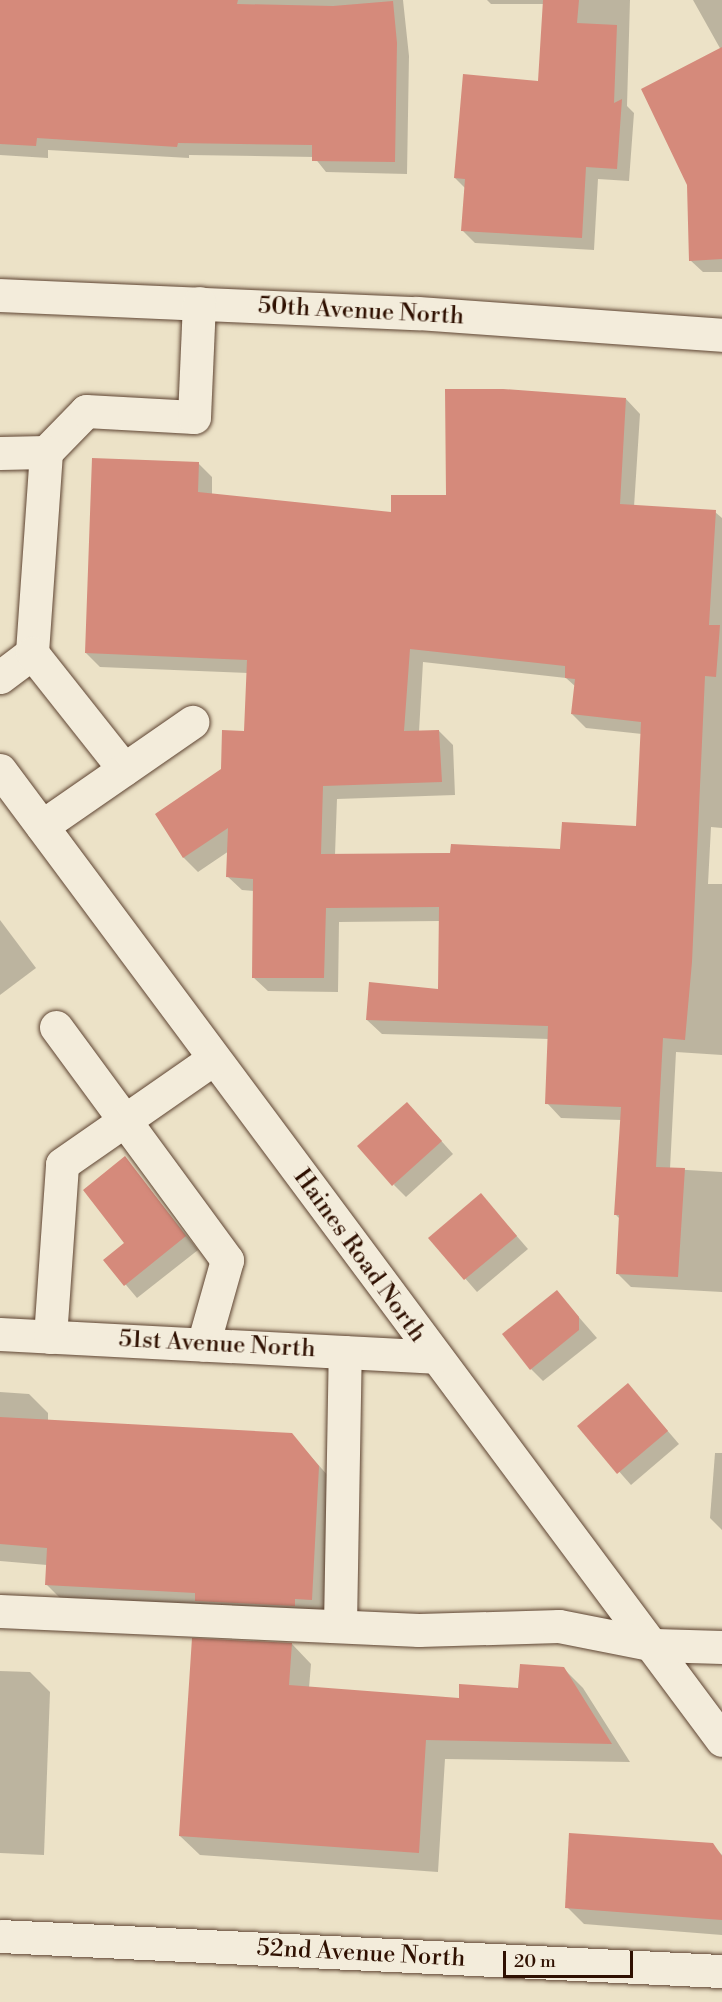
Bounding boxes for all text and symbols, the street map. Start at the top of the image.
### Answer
street label: 50th Avenue North [257,292,465,332]
street label: Haines Road North [287,1164,431,1348]
street label: 51st Avenue North [118,1325,316,1365]
street label: 52nd Avenue North [256,1934,466,1974]
scale bar [506,1939,636,1977]
text: 20 m [514,1950,556,1973]

